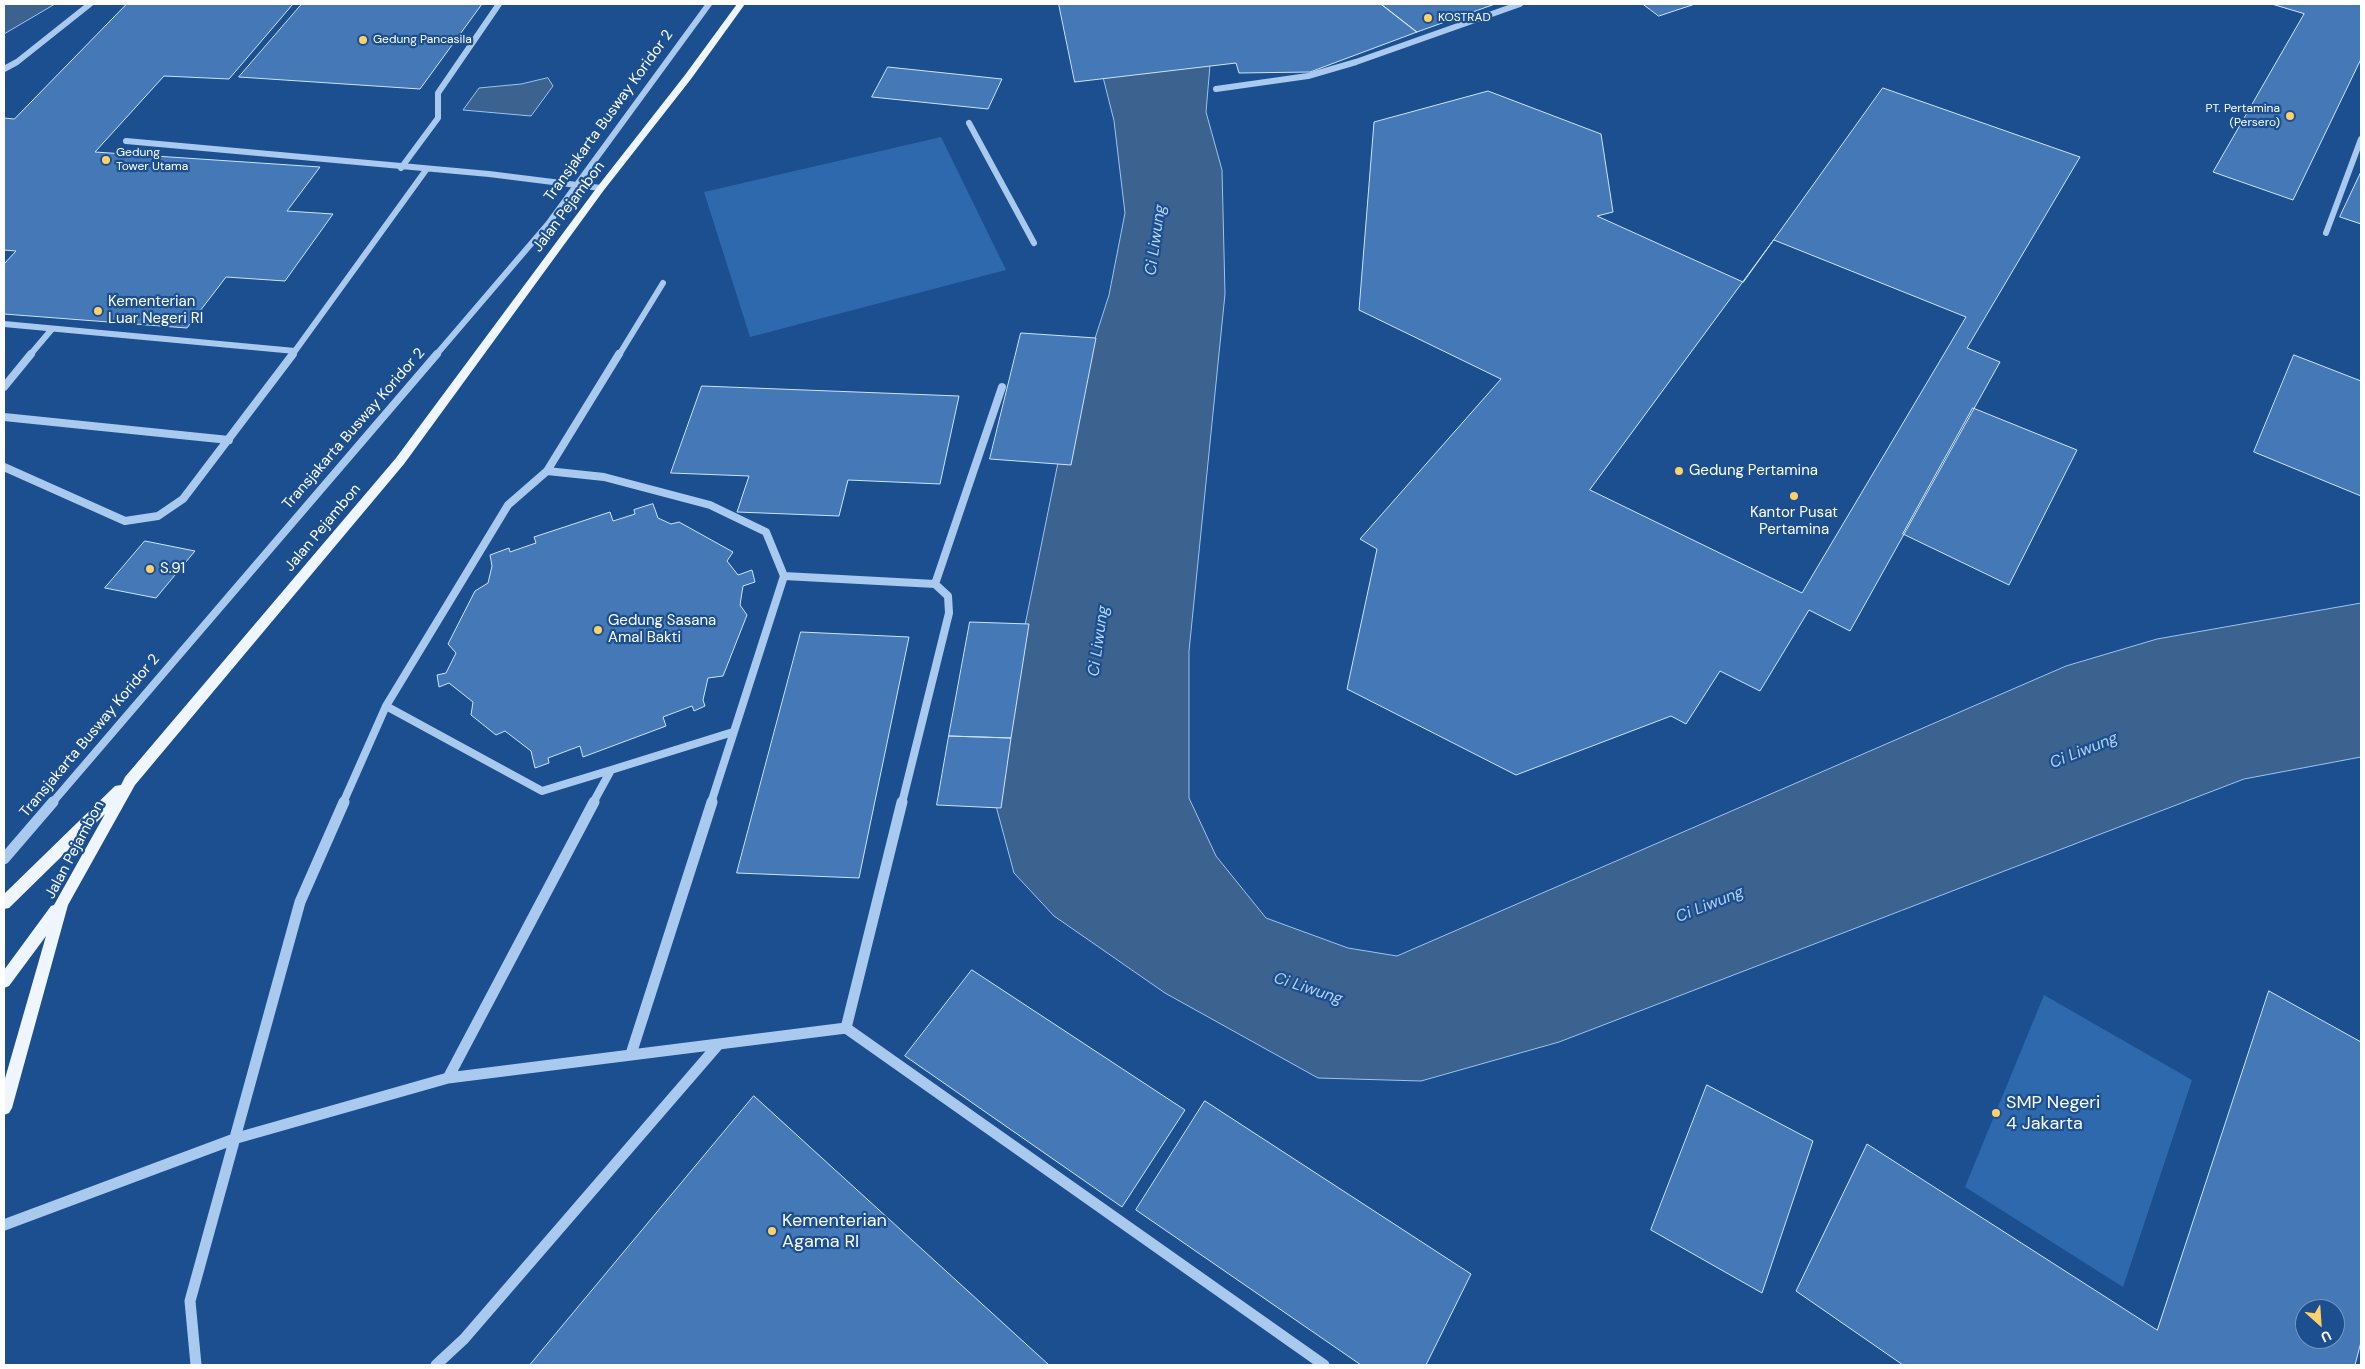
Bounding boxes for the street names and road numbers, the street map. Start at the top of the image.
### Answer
street label: Transjakarta Busway Koridor 2 [541,27,677,205]
street label: Jalan Pejambon [529,158,609,256]
street label: Transjakarta Busway Koridor 2 [279,345,429,513]
street label: Jalan Pejambon [281,481,365,575]
street label: Transjakarta Busway Koridor 2 [16,651,164,821]
street label: Jalan Pejambon [42,798,108,902]

